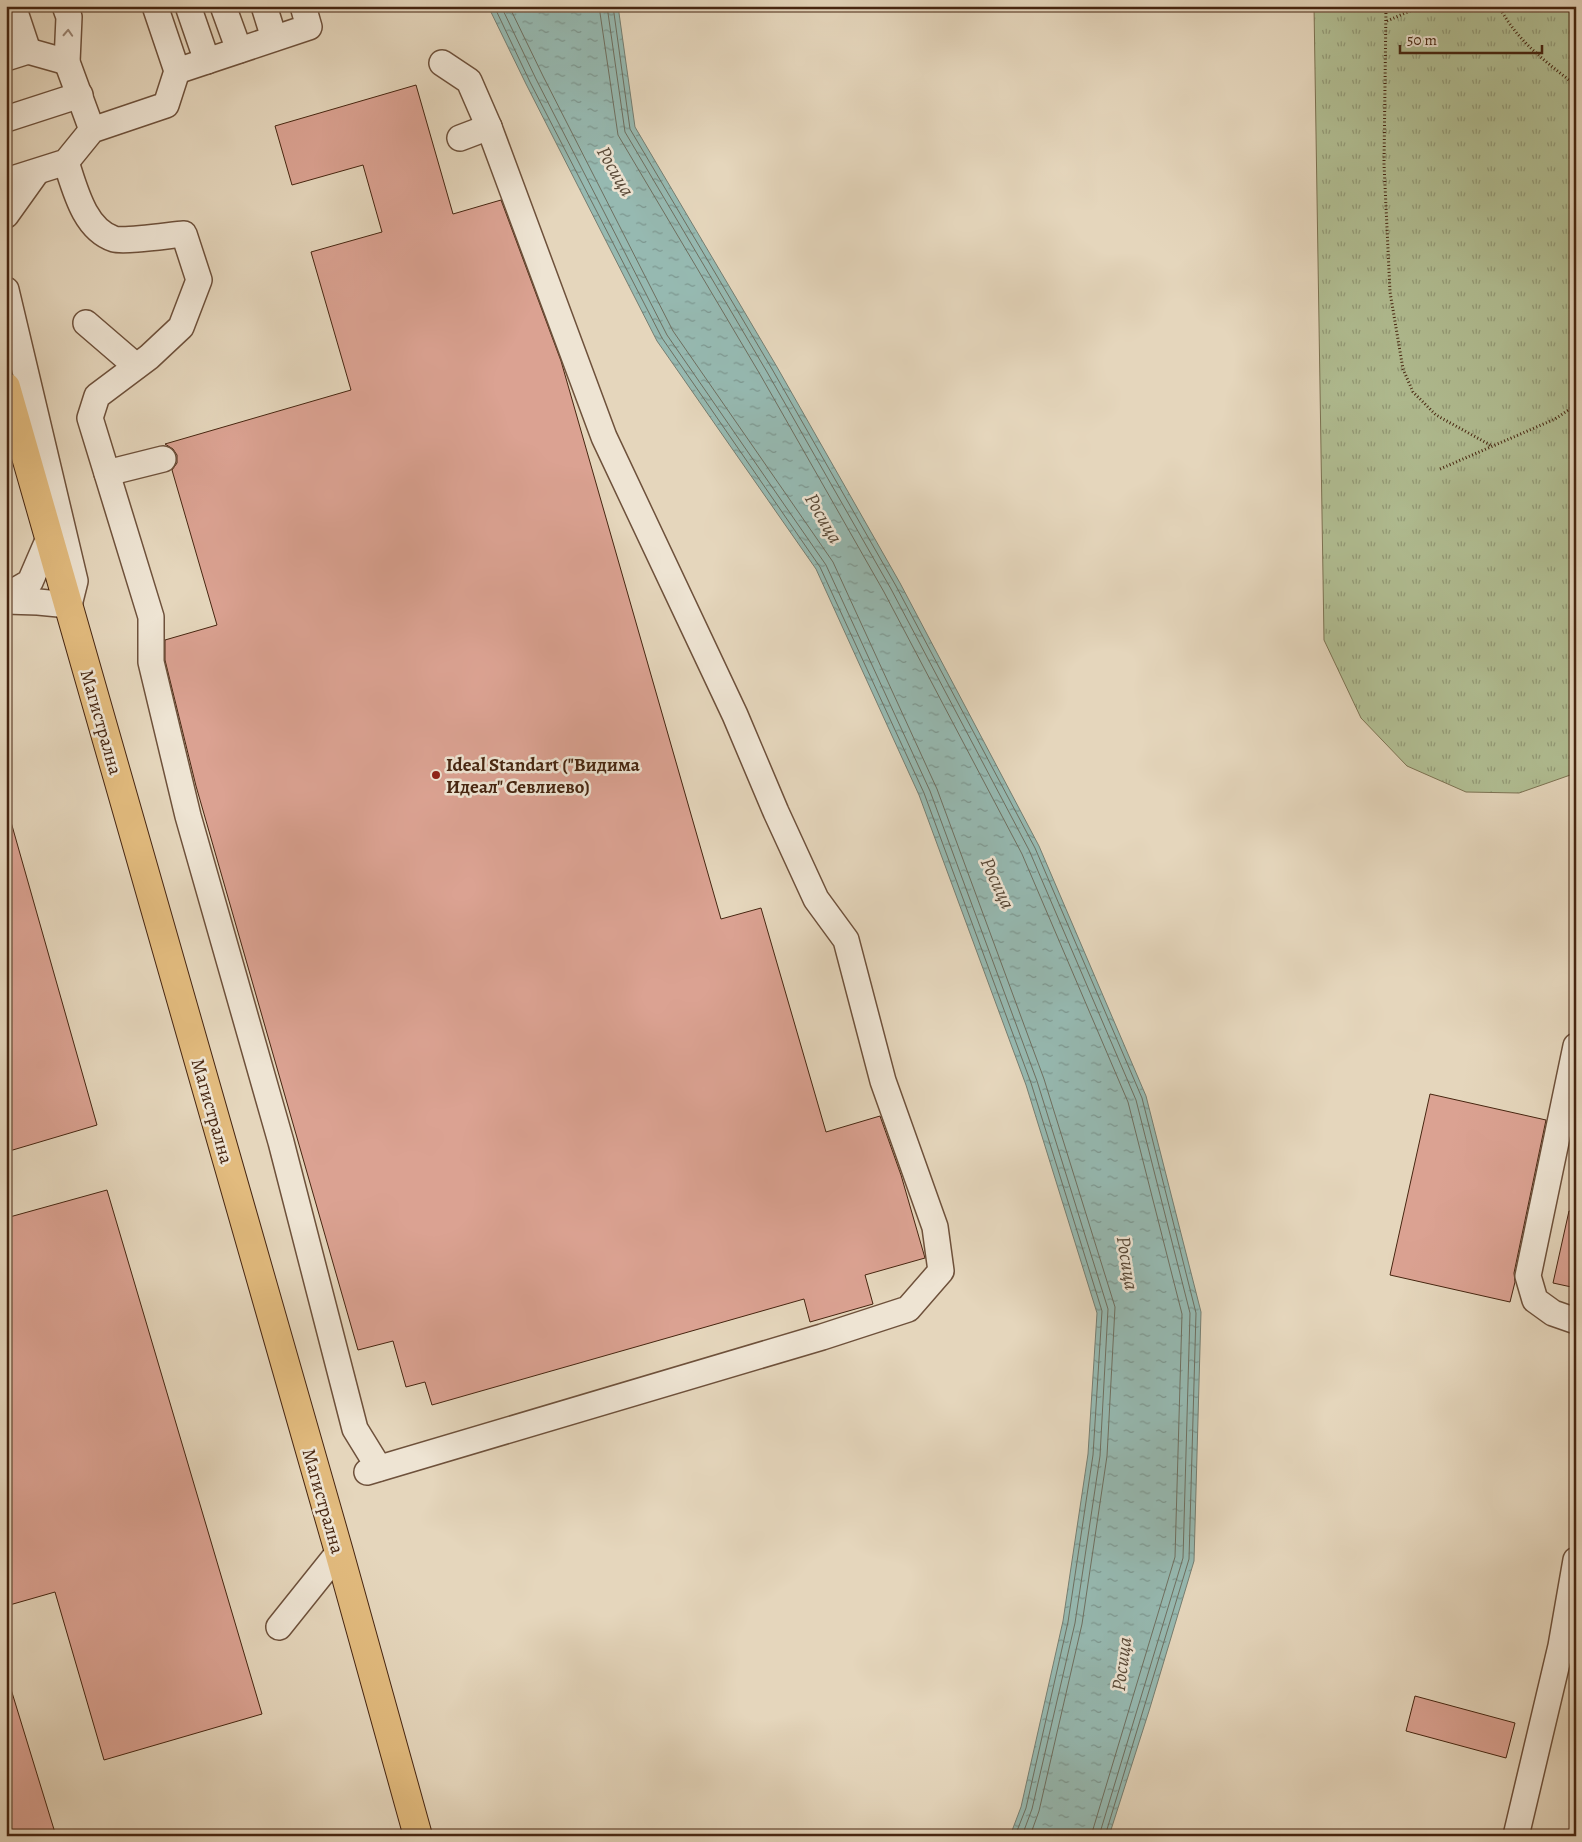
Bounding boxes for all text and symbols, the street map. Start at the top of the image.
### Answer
scale bar [1400,22,1542,54]
one-way arrow [63,29,74,37]
text: 50 m [1407,30,1437,50]
water label: Росица [590,141,641,202]
water label: Росица [798,488,849,549]
street label: Магистрална [74,667,129,778]
place label: Ideal Standart ("Видима Идеал" Севлиево) [446,752,641,800]
marker: Ideal Standart ("Видима Идеал" Севлиево) [430,769,442,781]
water label: Росица [974,853,1021,914]
street label: Магистрална [185,1056,240,1167]
water label: Росица [1110,1234,1145,1292]
street label: Магистрална [296,1446,351,1557]
water label: Росица [1105,1635,1138,1693]

